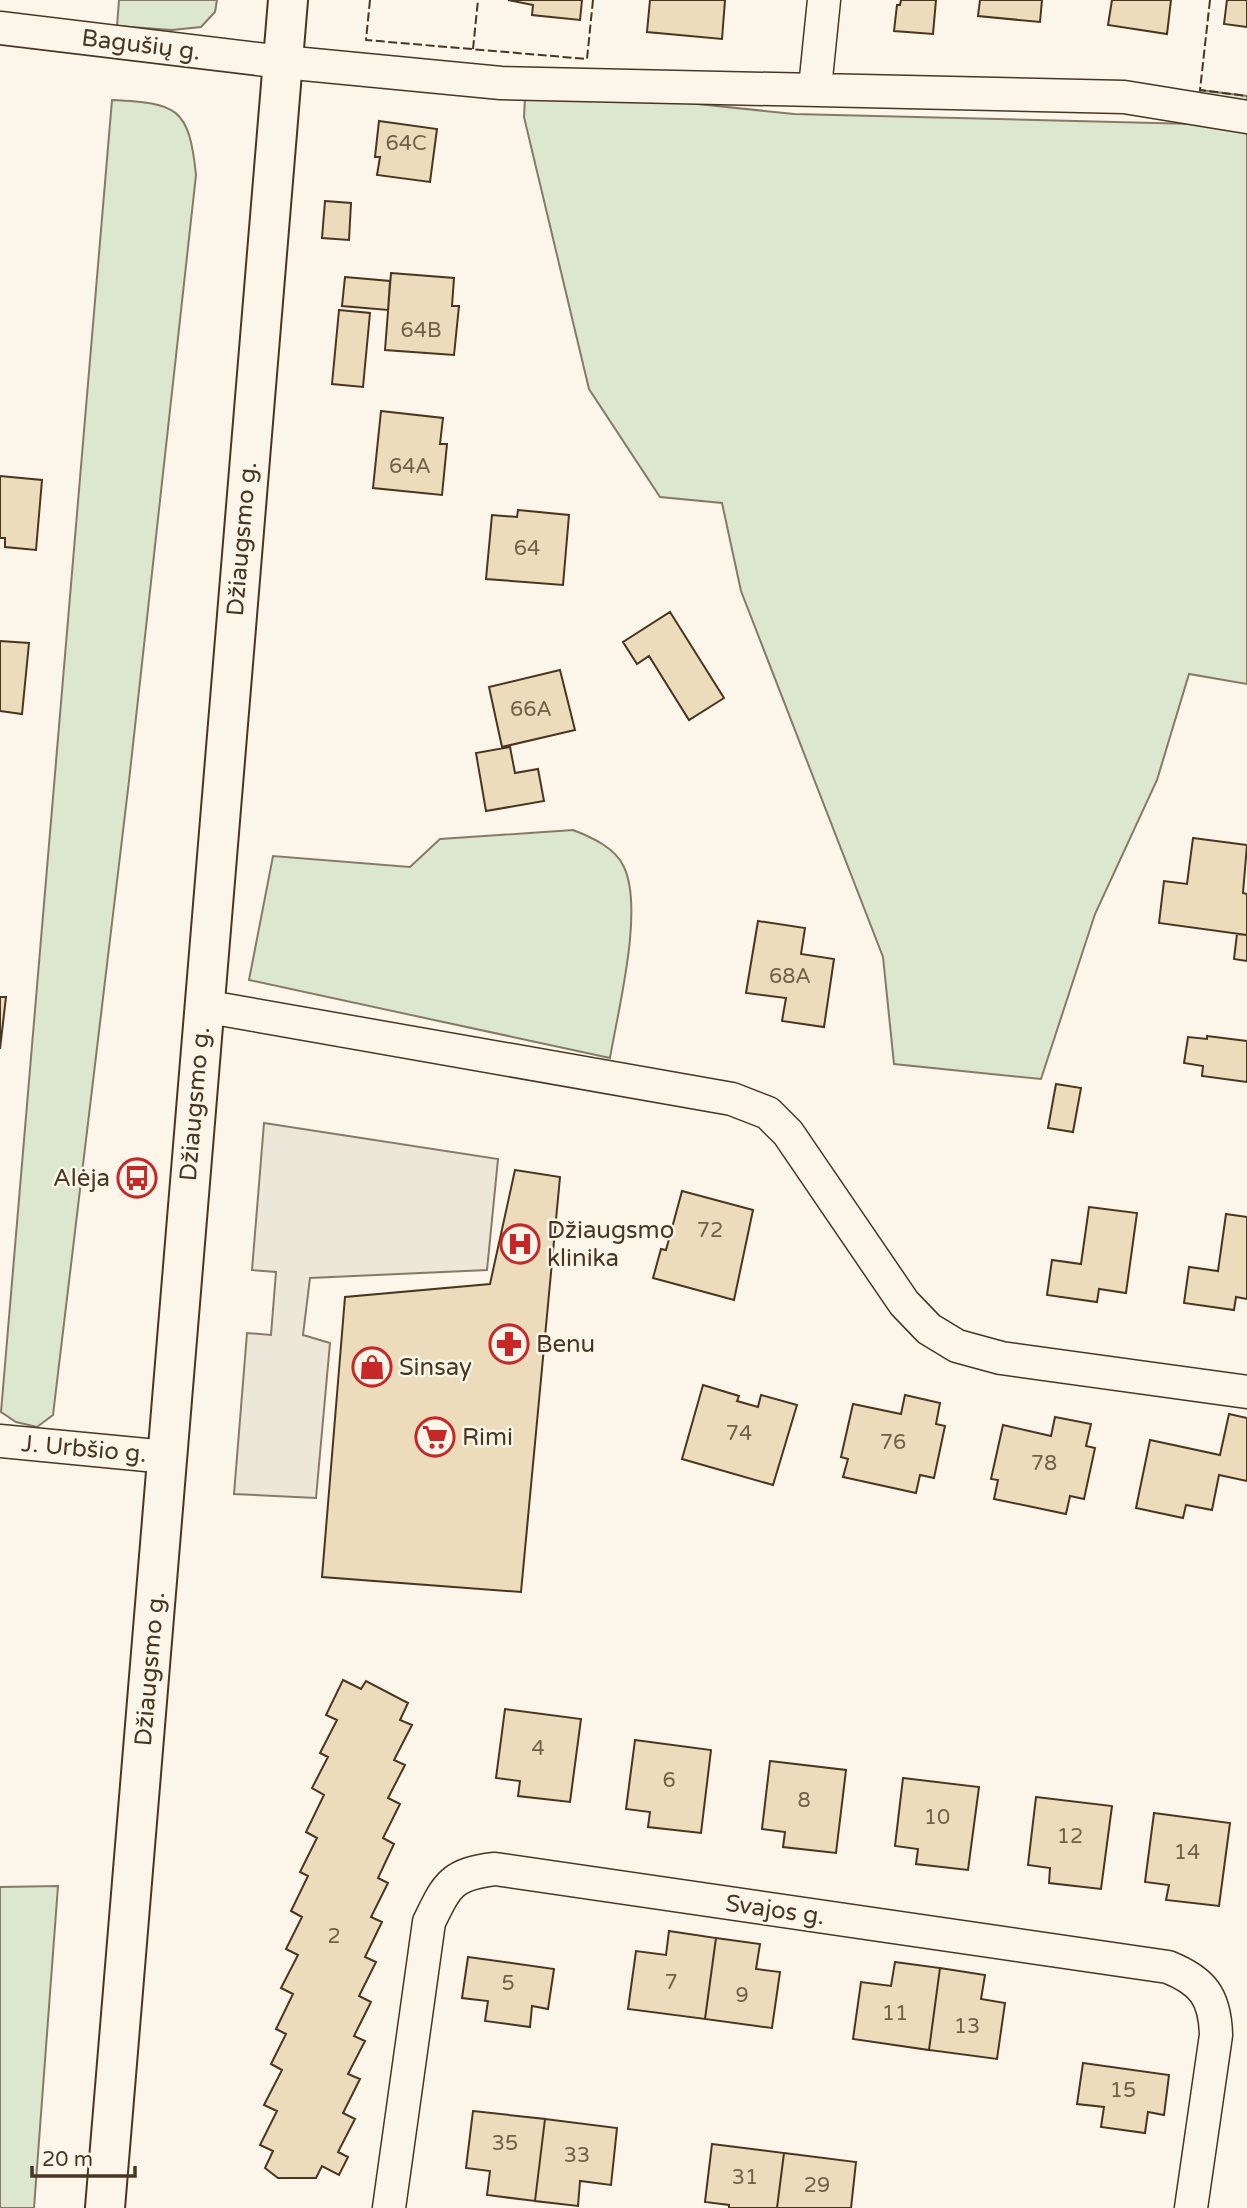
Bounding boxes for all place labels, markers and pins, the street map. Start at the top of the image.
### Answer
bus stop icon: Alėja [116,1157,158,1199]
place label: Alėja [53,1164,110,1193]
place label: Džiaugsmo klinika [547,1216,674,1273]
hospital icon: Džiaugsmo klinika [499,1223,541,1265]
pharmacy icon: Benu [488,1323,530,1365]
place label: Benu [536,1330,595,1359]
shop icon: Sinsay [351,1346,393,1388]
place label: Sinsay [399,1353,472,1382]
supermarket icon: Rimi [414,1416,456,1458]
place label: Rimi [462,1423,513,1452]

